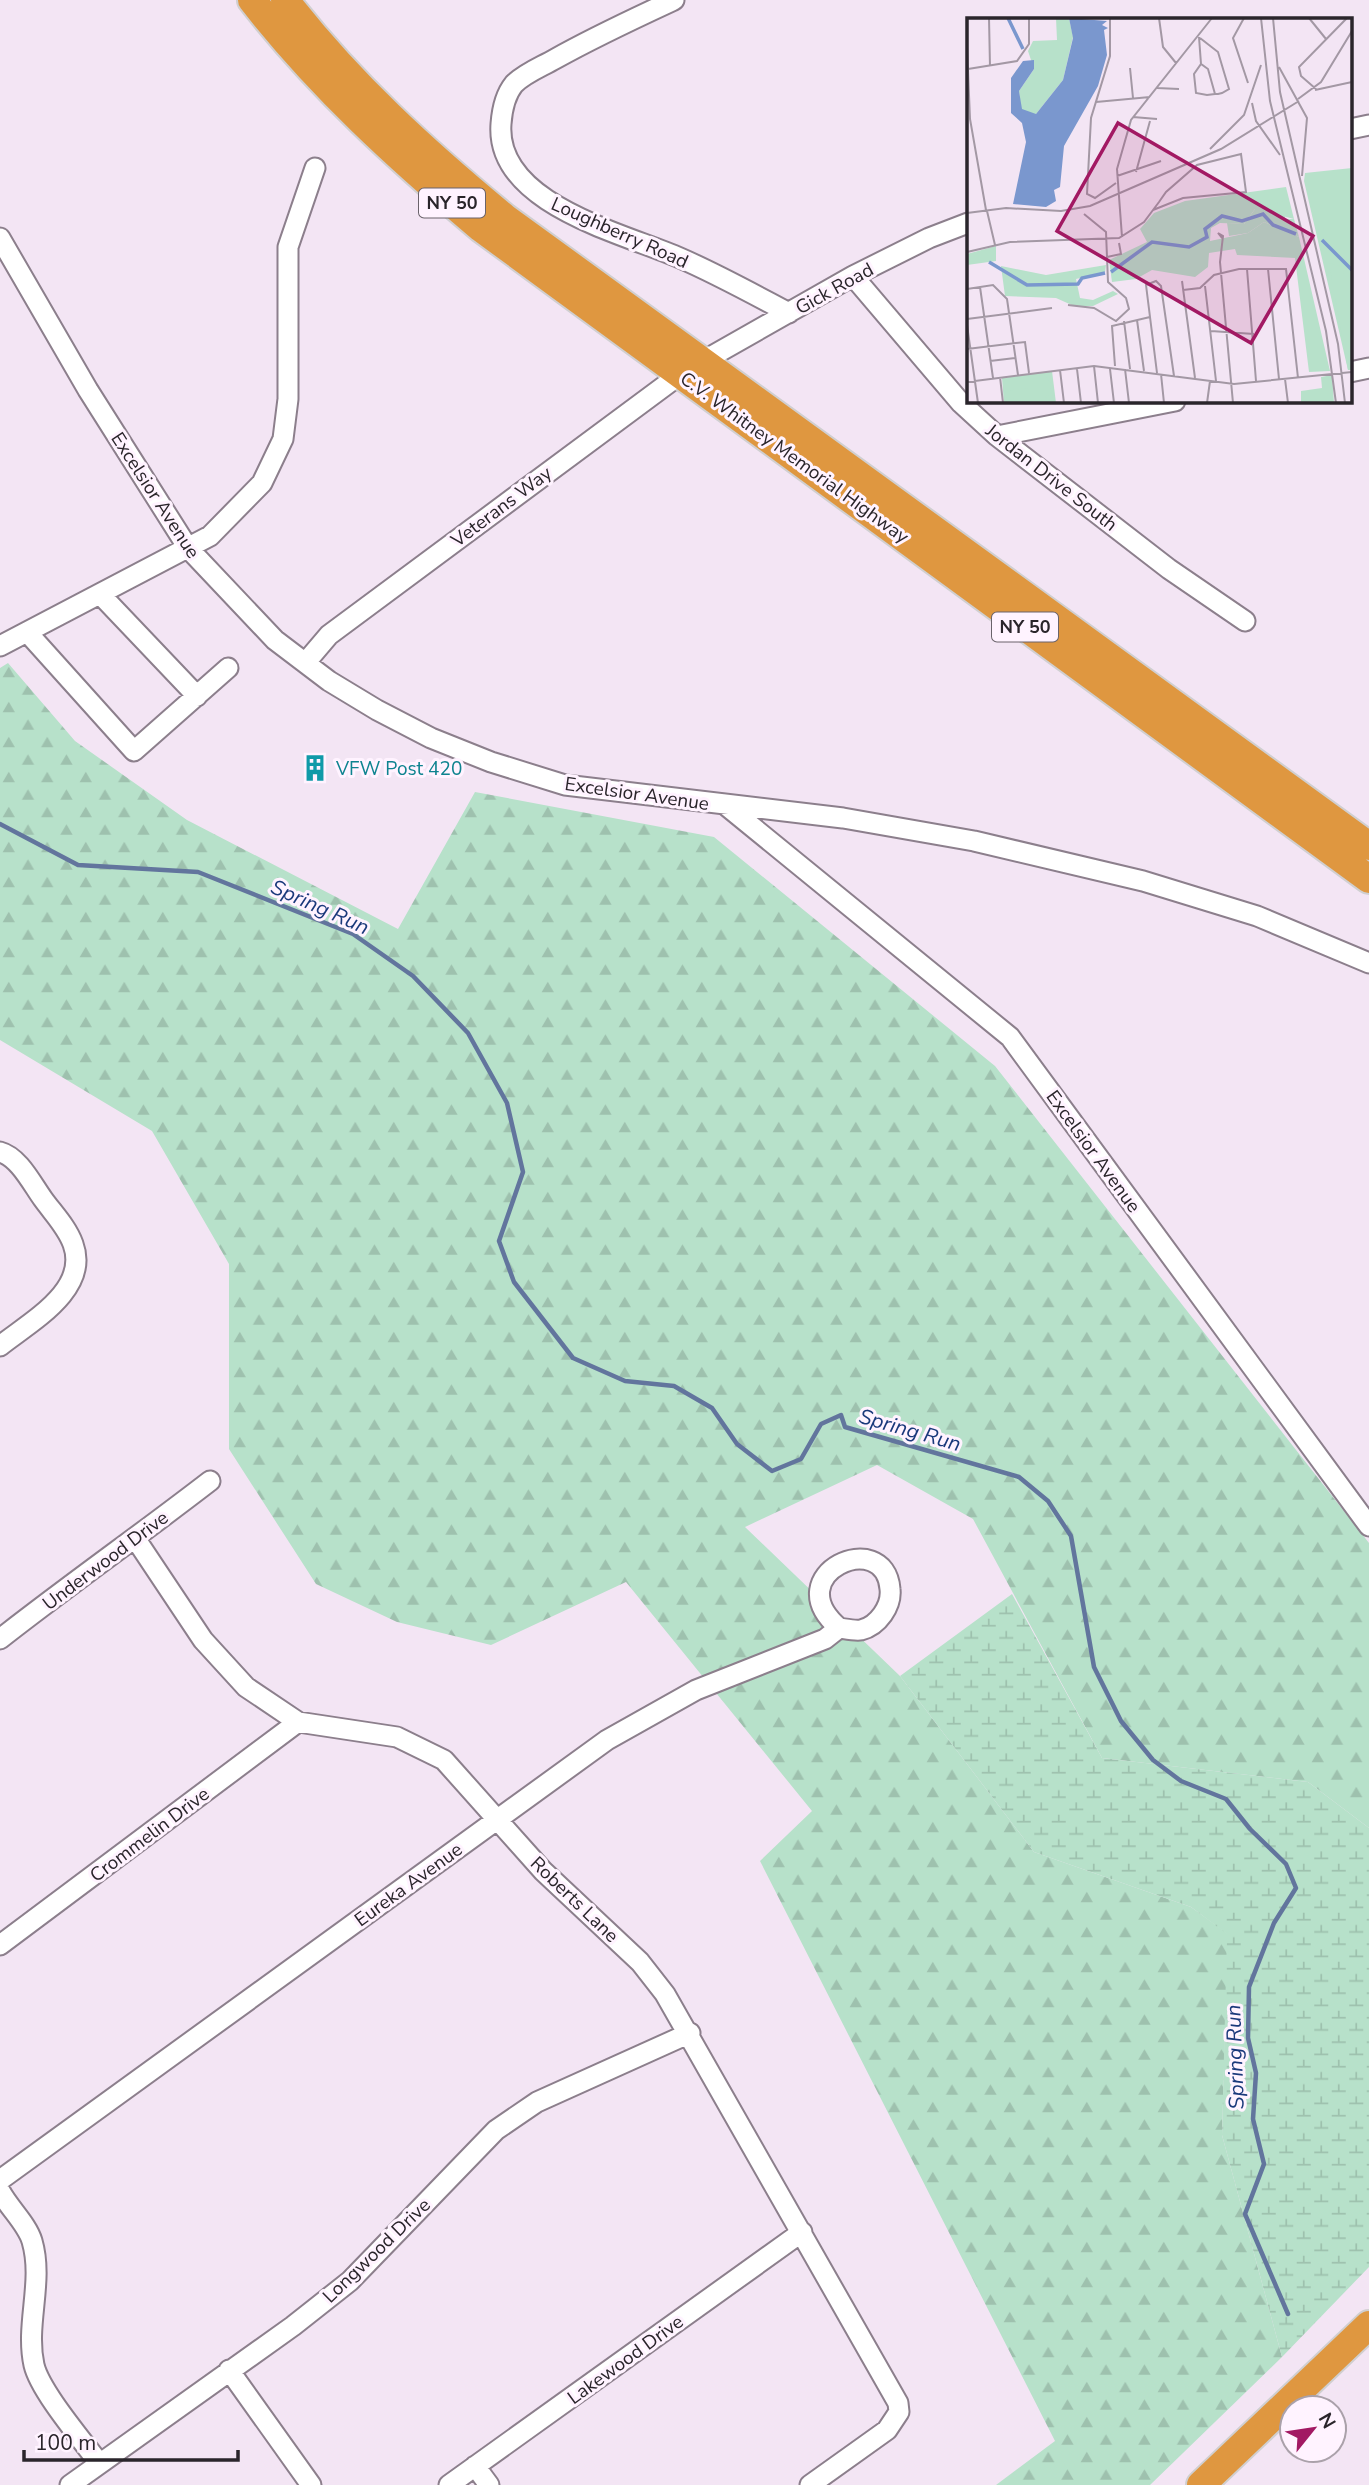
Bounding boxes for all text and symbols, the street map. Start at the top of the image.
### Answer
inset map [967,18,1352,402]
road number: NY 50 [419,188,485,218]
street label: Loughberry Road [547,191,692,275]
street label: Gick Road [791,257,878,321]
street label: C.V. Whitney Memorial Highway [675,366,914,550]
street label: Jordan Drive South [979,418,1123,537]
street label: Excelsior Avenue [105,427,206,564]
street label: Veterans Way [445,460,557,554]
road number: NY 50 [992,612,1058,642]
building icon: VFW Post 420 [300,753,330,783]
place label: VFW Post 420 [335,756,462,782]
street label: Excelsior Avenue [563,771,711,817]
water label: Spring Run [266,873,374,941]
street label: Excelsior Avenue [1040,1085,1146,1218]
water label: Spring Run [856,1402,964,1458]
street label: Underwood Drive [37,1505,174,1617]
street label: Crommelin Drive [85,1781,215,1888]
street label: Eureka Avenue [349,1837,468,1933]
street label: Roberts Lane [524,1851,624,1948]
water label: Spring Run [1219,2004,1251,2110]
street label: Longwood Drive [317,2192,436,2309]
street label: Lakewood Drive [562,2309,689,2411]
north arrow [1278,2394,1348,2464]
text: N [1312,2408,1342,2434]
scale bar [24,2418,238,2462]
text: 100 m [35,2429,96,2457]

